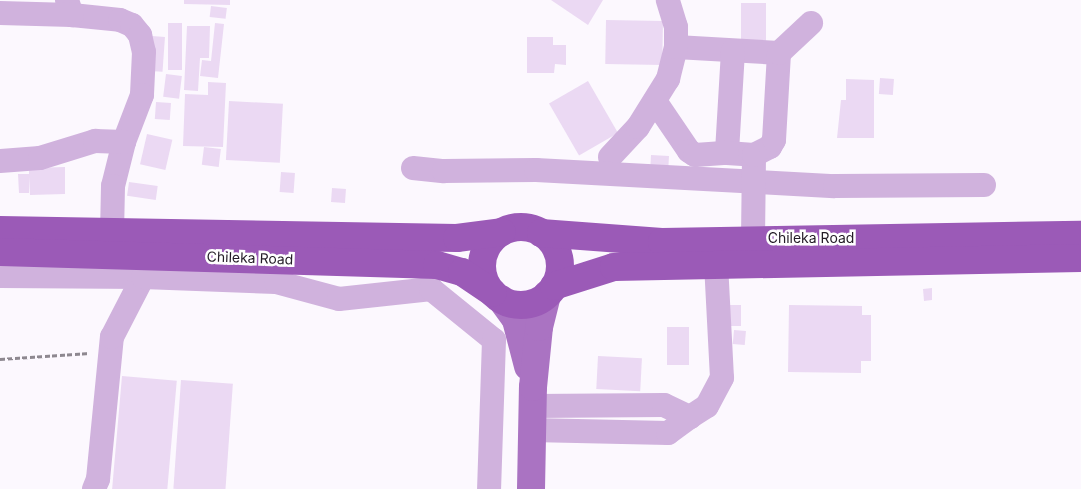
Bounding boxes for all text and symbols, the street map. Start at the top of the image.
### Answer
street label: Chileka Road [768,230,854,246]
street label: Chileka Road [206,248,294,268]

